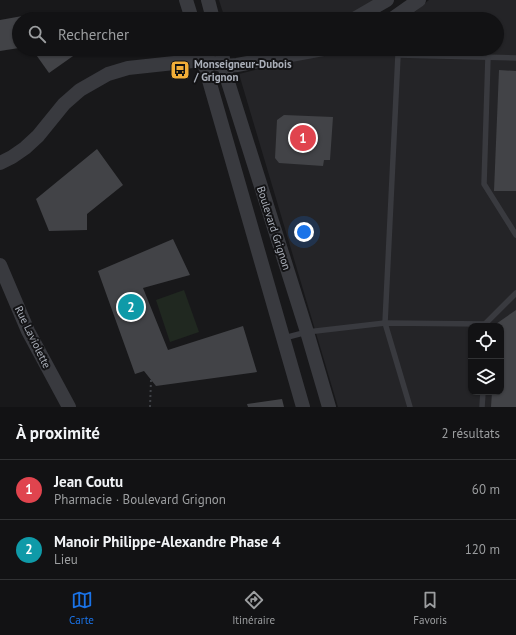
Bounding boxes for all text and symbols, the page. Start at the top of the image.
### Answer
search box [12,12,504,56]
icon: search [26,23,48,45]
text: Rechercher [58,25,129,44]
place label: Monseigneur-Dubois / Grignon [193,57,292,84]
bus stop icon: Monseigneur-Dubois / Grignon [169,59,191,81]
pin: 1 [290,123,316,153]
street label: Boulevard Grignon [254,184,294,272]
your location [294,222,314,242]
pin: 2 [118,292,144,322]
street label: Rue Laviolette [12,304,54,371]
map controls [468,323,504,395]
button: locate [468,323,504,359]
button: layers [468,359,504,395]
text: À proximité [16,422,100,444]
text: 2 résultats [441,425,500,442]
text: Jean Coutu [54,472,123,491]
text: 1 [25,481,33,498]
text: 60 m [472,481,500,498]
text: Pharmacie · Boulevard Grignon [54,491,226,508]
text: Manoir Philippe-Alexandre Phase 4 [54,532,280,551]
text: 2 [25,541,33,558]
text: 120 m [465,541,500,558]
text: Lieu [54,551,78,568]
tab: Carte [69,589,94,627]
tab: Itinéraire [232,589,275,627]
tab: Favoris [413,589,447,627]

